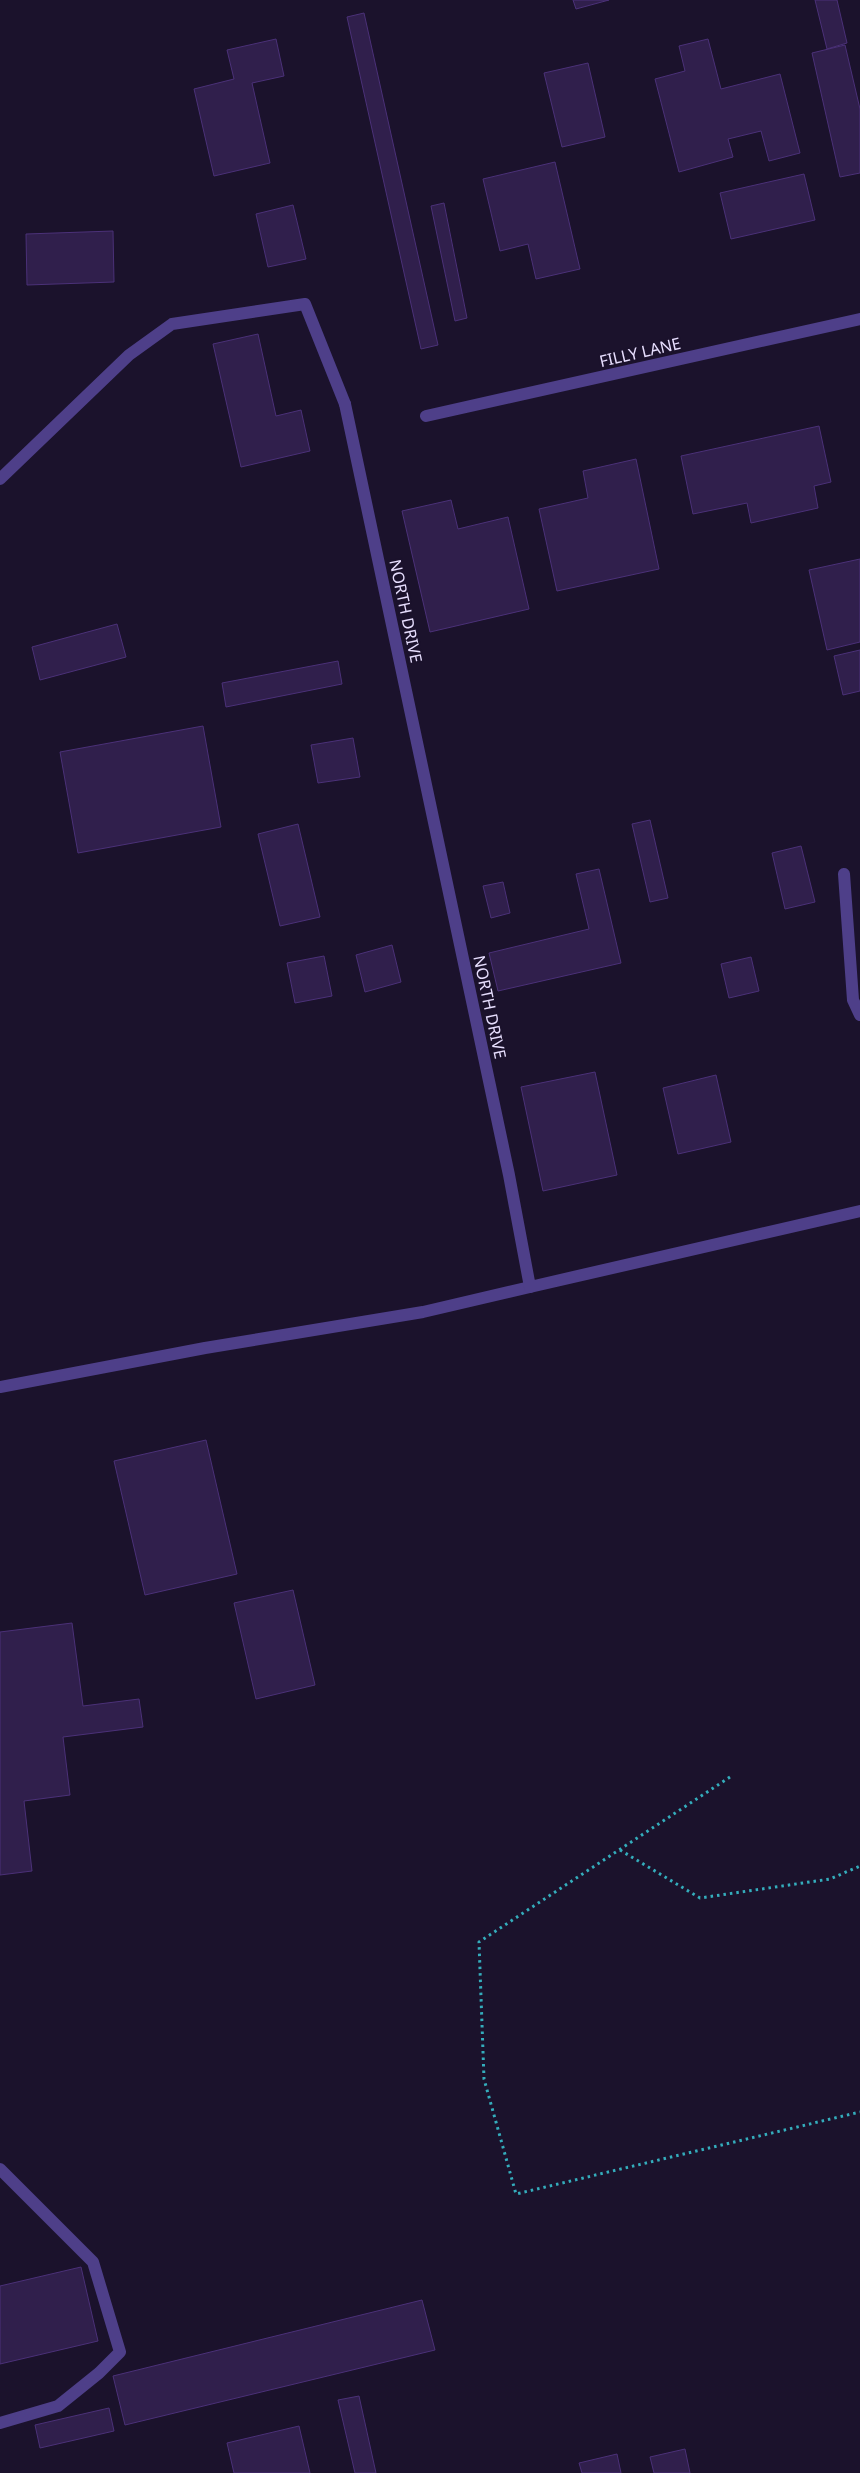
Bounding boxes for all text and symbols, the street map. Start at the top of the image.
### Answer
street label: FILLY LANE [597,332,683,372]
street label: NORTH DRIVE [384,557,428,665]
street label: NORTH DRIVE [468,953,512,1061]

